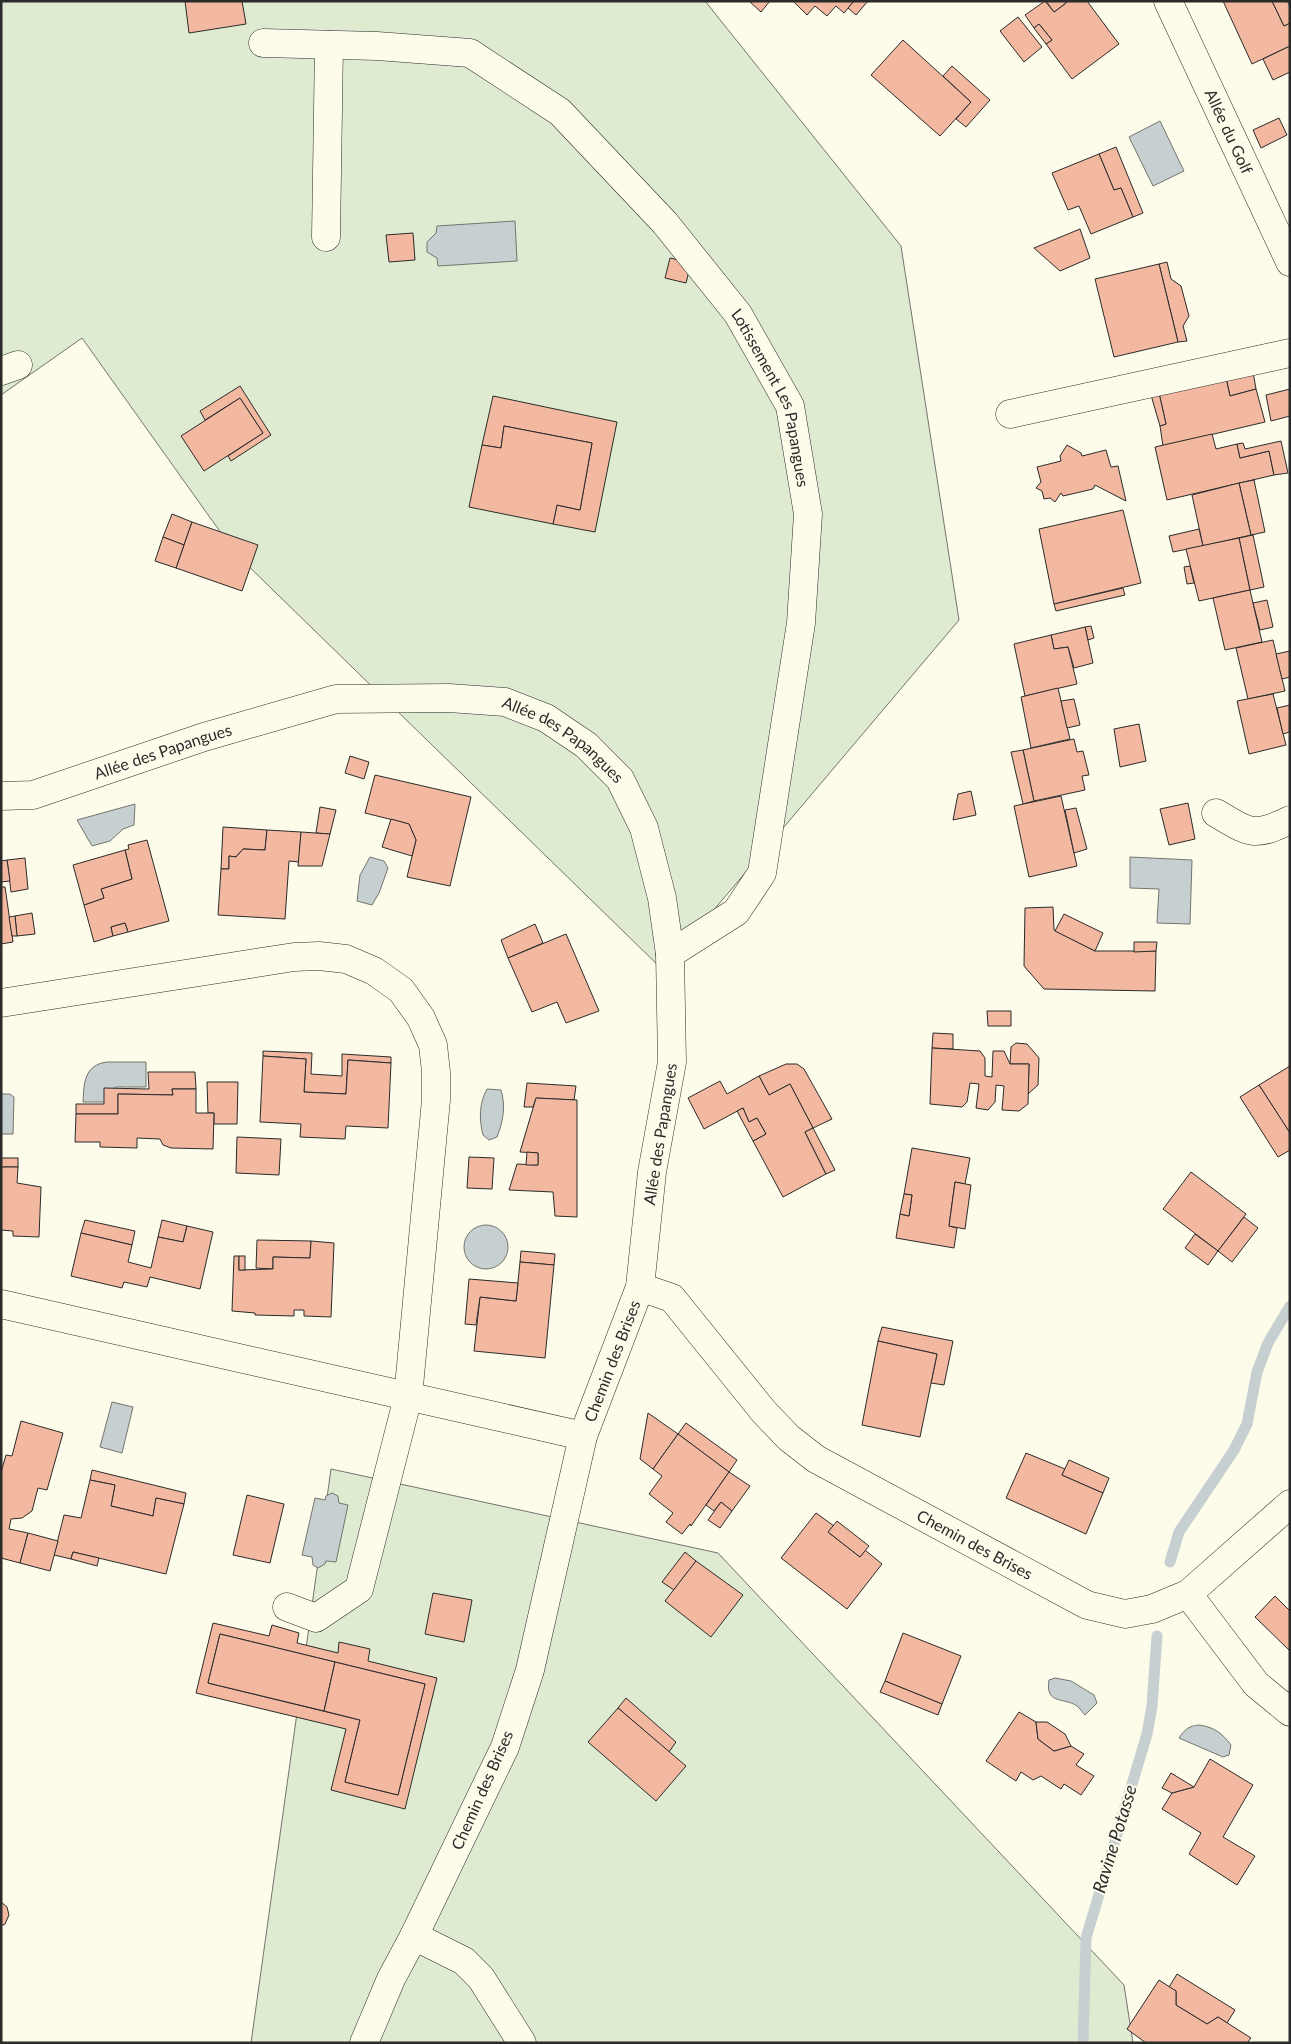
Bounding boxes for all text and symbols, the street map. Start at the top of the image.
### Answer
street label: Allée du Golf [1201,86,1258,177]
street label: Lotissement Les Papangues [728,304,813,488]
street label: Allée des Papangues [500,692,628,786]
street label: Allée des Papangues [91,720,234,783]
street label: Allée des Papangues [639,1061,680,1206]
street label: Chemin des Brises [580,1297,643,1424]
street label: Chemin des Brises [914,1505,1036,1583]
street label: Chemin des Brises [447,1727,516,1852]
water label: Ravine Potasse [1087,1782,1141,1895]

